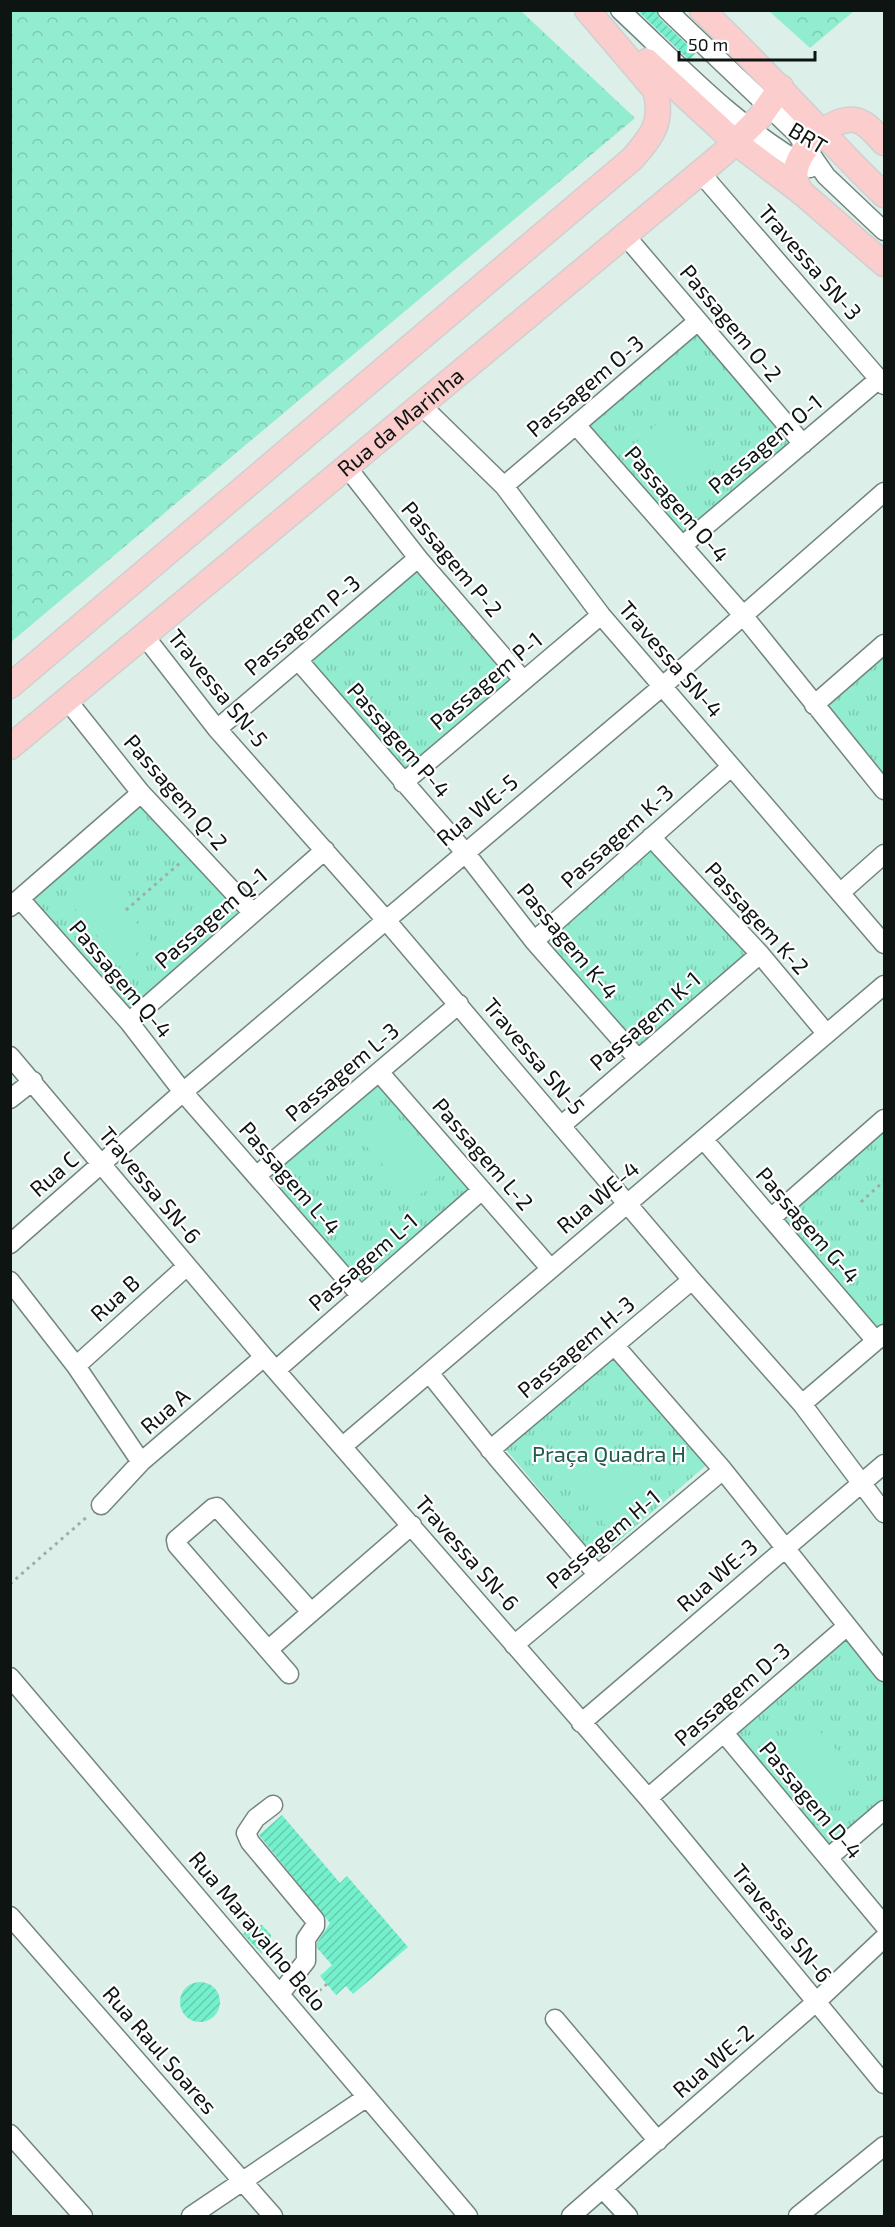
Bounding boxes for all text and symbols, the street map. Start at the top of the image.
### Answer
scale bar [679,24,816,62]
text: 50 m [688,33,728,55]
street label: BRT [785,116,832,159]
street label: Travessa SN-3 [754,198,868,324]
street label: Passagem O-2 [675,259,788,386]
street label: Passagem O-3 [521,329,648,442]
street label: Rua da Marinha [332,361,468,481]
street label: Passagem O-1 [702,388,826,498]
street label: Passagem O-4 [620,440,735,567]
street label: Passagem P-2 [397,495,509,621]
street label: Passagem P-3 [238,568,364,680]
street label: Travessa SN-4 [614,595,729,722]
street label: Travessa SN-5 [163,623,274,751]
street label: Passagem P-1 [424,626,547,735]
street label: Passagem P-4 [343,677,457,802]
street label: Passagem Q-2 [119,728,234,855]
street label: Rua WE-5 [431,768,522,851]
street label: Passagem K-3 [555,778,678,893]
street label: Passagem K-2 [700,856,815,979]
street label: Passagem Q-1 [149,861,272,974]
street label: Passagem K-4 [513,877,625,1004]
street label: Passagem Q-4 [64,914,179,1043]
street label: Passagem K-1 [584,965,705,1075]
street label: Travessa SN-5 [479,992,591,1119]
street label: Passagem L-3 [279,1016,403,1126]
street label: Passagem L-2 [428,1092,540,1215]
street label: Passagem L-4 [235,1116,347,1239]
street label: Travessa SN-6 [94,1121,207,1248]
street label: Rua C [24,1145,83,1201]
street label: Rua WE-4 [551,1154,644,1238]
street label: Passagem G-4 [751,1161,866,1288]
street label: Passagem L-1 [303,1207,422,1316]
street label: Rua B [85,1269,144,1326]
street label: Passagem H-3 [512,1290,639,1403]
street label: Rua A [135,1382,194,1439]
park label: Praça Quadra H [532,1440,686,1468]
street label: Passagem H-1 [540,1483,664,1593]
street label: Travessa SN-6 [410,1489,525,1615]
street label: Rua WE-3 [671,1532,762,1616]
street label: Passagem D-3 [668,1636,794,1750]
street label: Passagem D-4 [755,1735,869,1863]
street label: Rua Maravalho Belo [184,1845,333,2015]
street label: Travessa SN-6 [727,1858,838,1987]
street label: Rua Raul Soares [98,1980,223,2119]
street label: Rua WE-2 [667,2018,758,2102]

